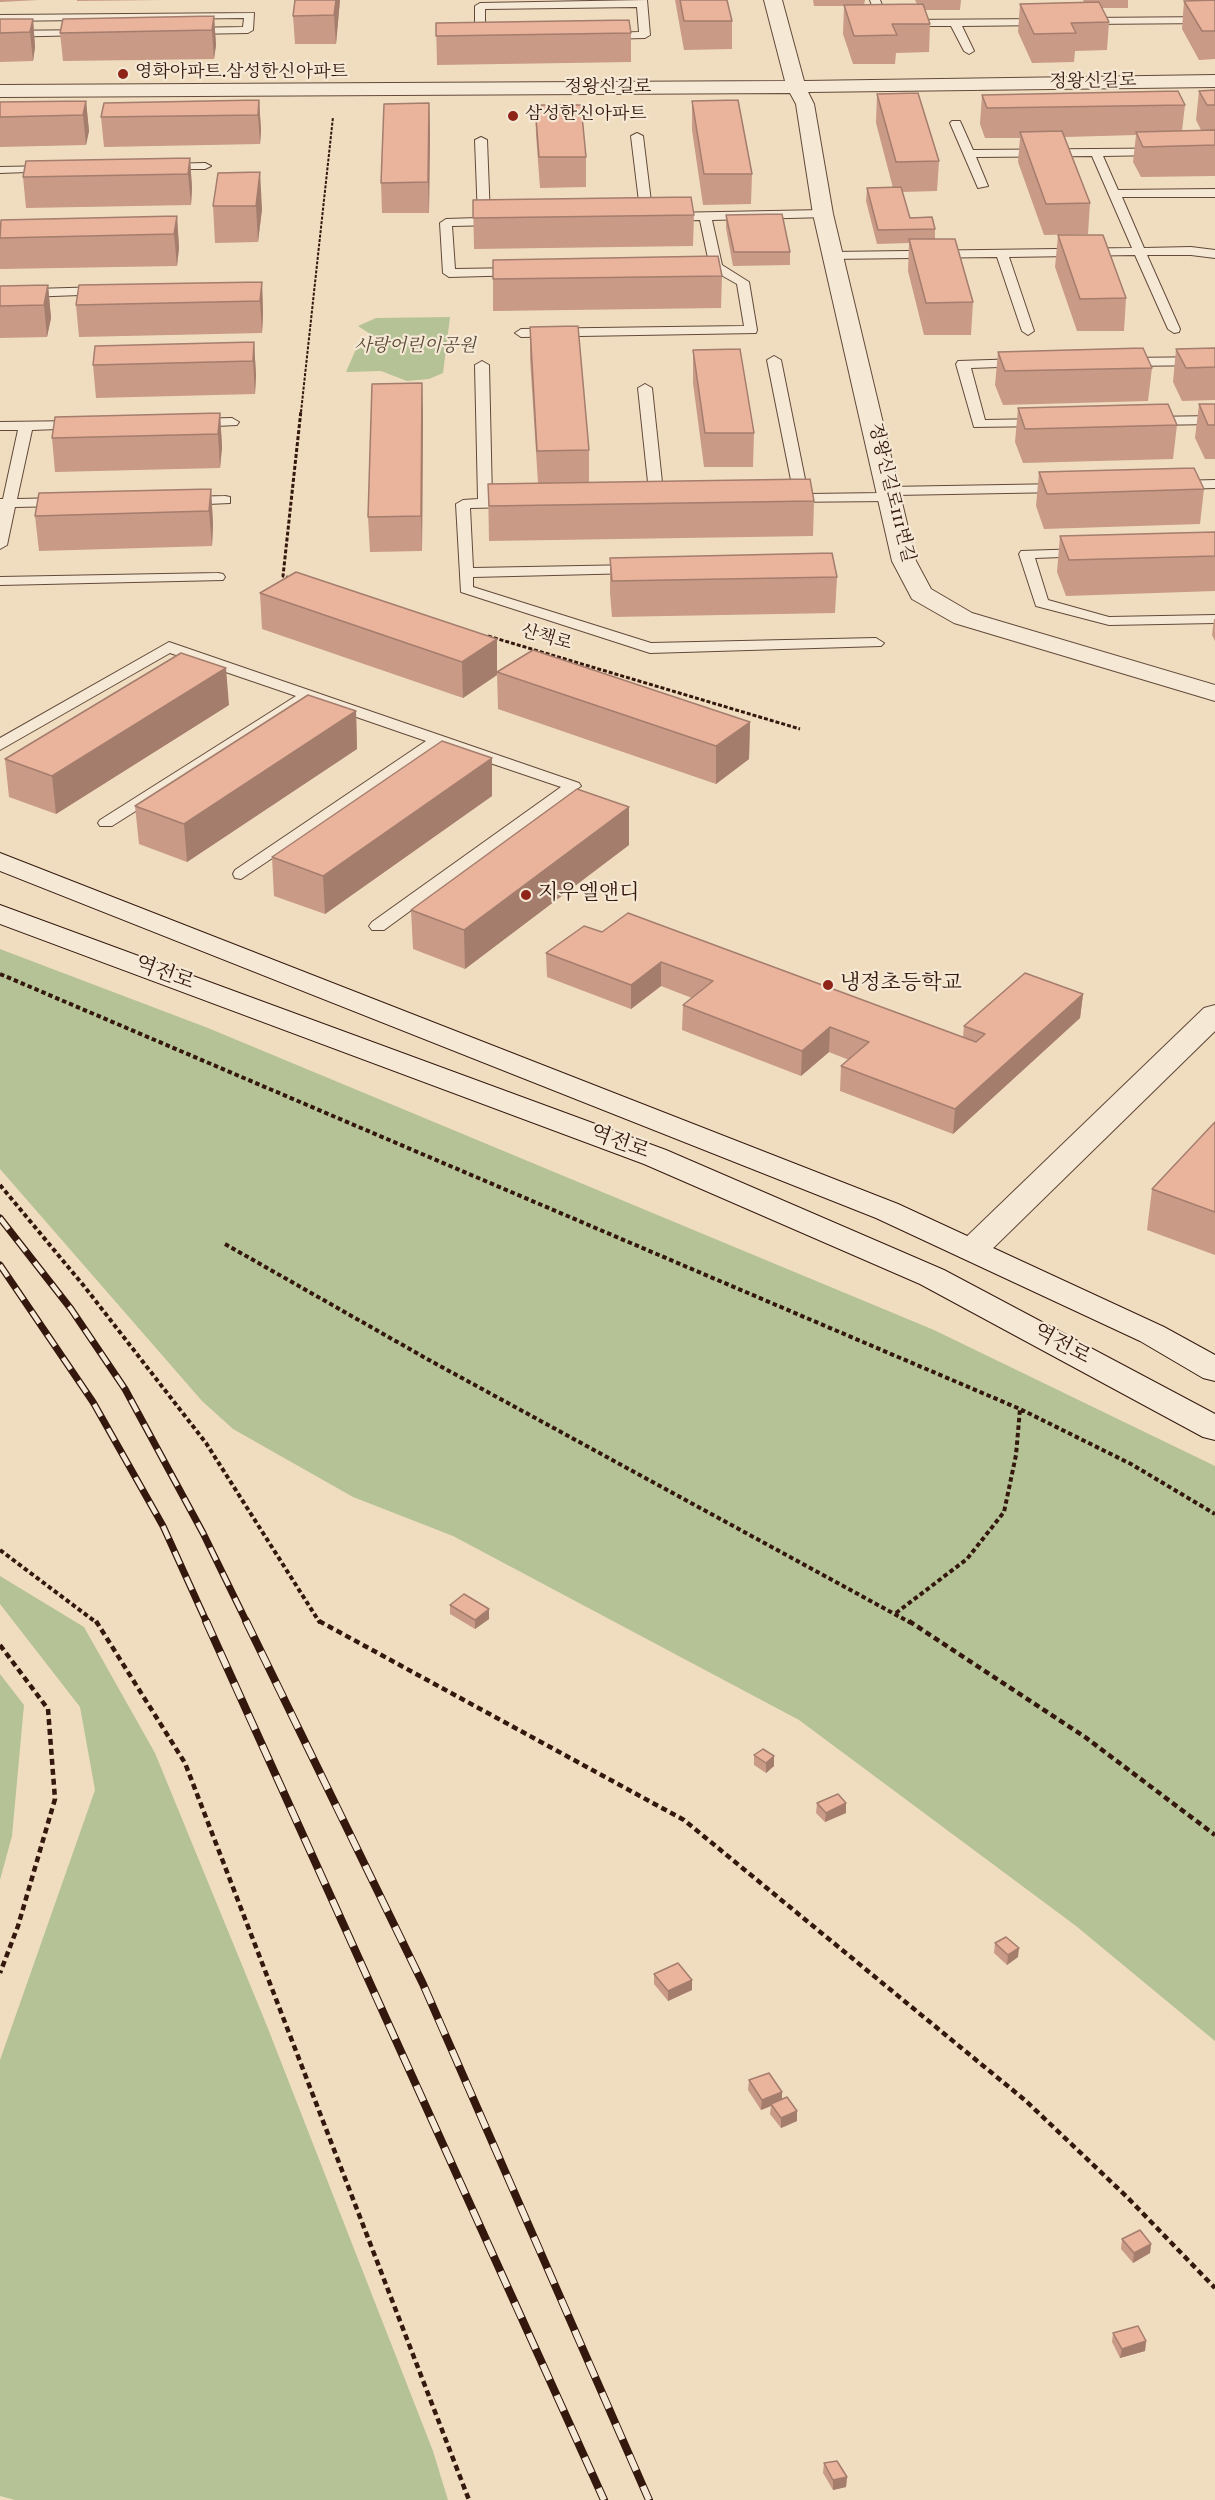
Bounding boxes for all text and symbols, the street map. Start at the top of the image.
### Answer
place label: 영화아파트.삼성한신아파트 [135,63,348,85]
marker: 영화아파트.삼성한신아파트 [116,67,130,81]
street label: 정왕신길로 [1049,71,1137,95]
street label: 정왕신길로 [565,78,651,100]
place label: 삼성한신아파트 [525,105,647,127]
marker: 삼성한신아파트 [506,109,520,123]
park label: 사랑어린이공원 [354,337,476,359]
street label: 정왕신길로111번길 [862,421,918,565]
street label: 산책로 [518,621,574,657]
place label: 지우엘앤디 [538,882,639,908]
marker: 지우엘앤디 [519,888,533,902]
street label: 역전로 [131,953,197,997]
place label: 냉정초등학교 [840,972,962,998]
marker: 냉정초등학교 [821,978,835,992]
street label: 역전로 [586,1122,652,1166]
street label: 역전로 [1028,1321,1094,1371]

